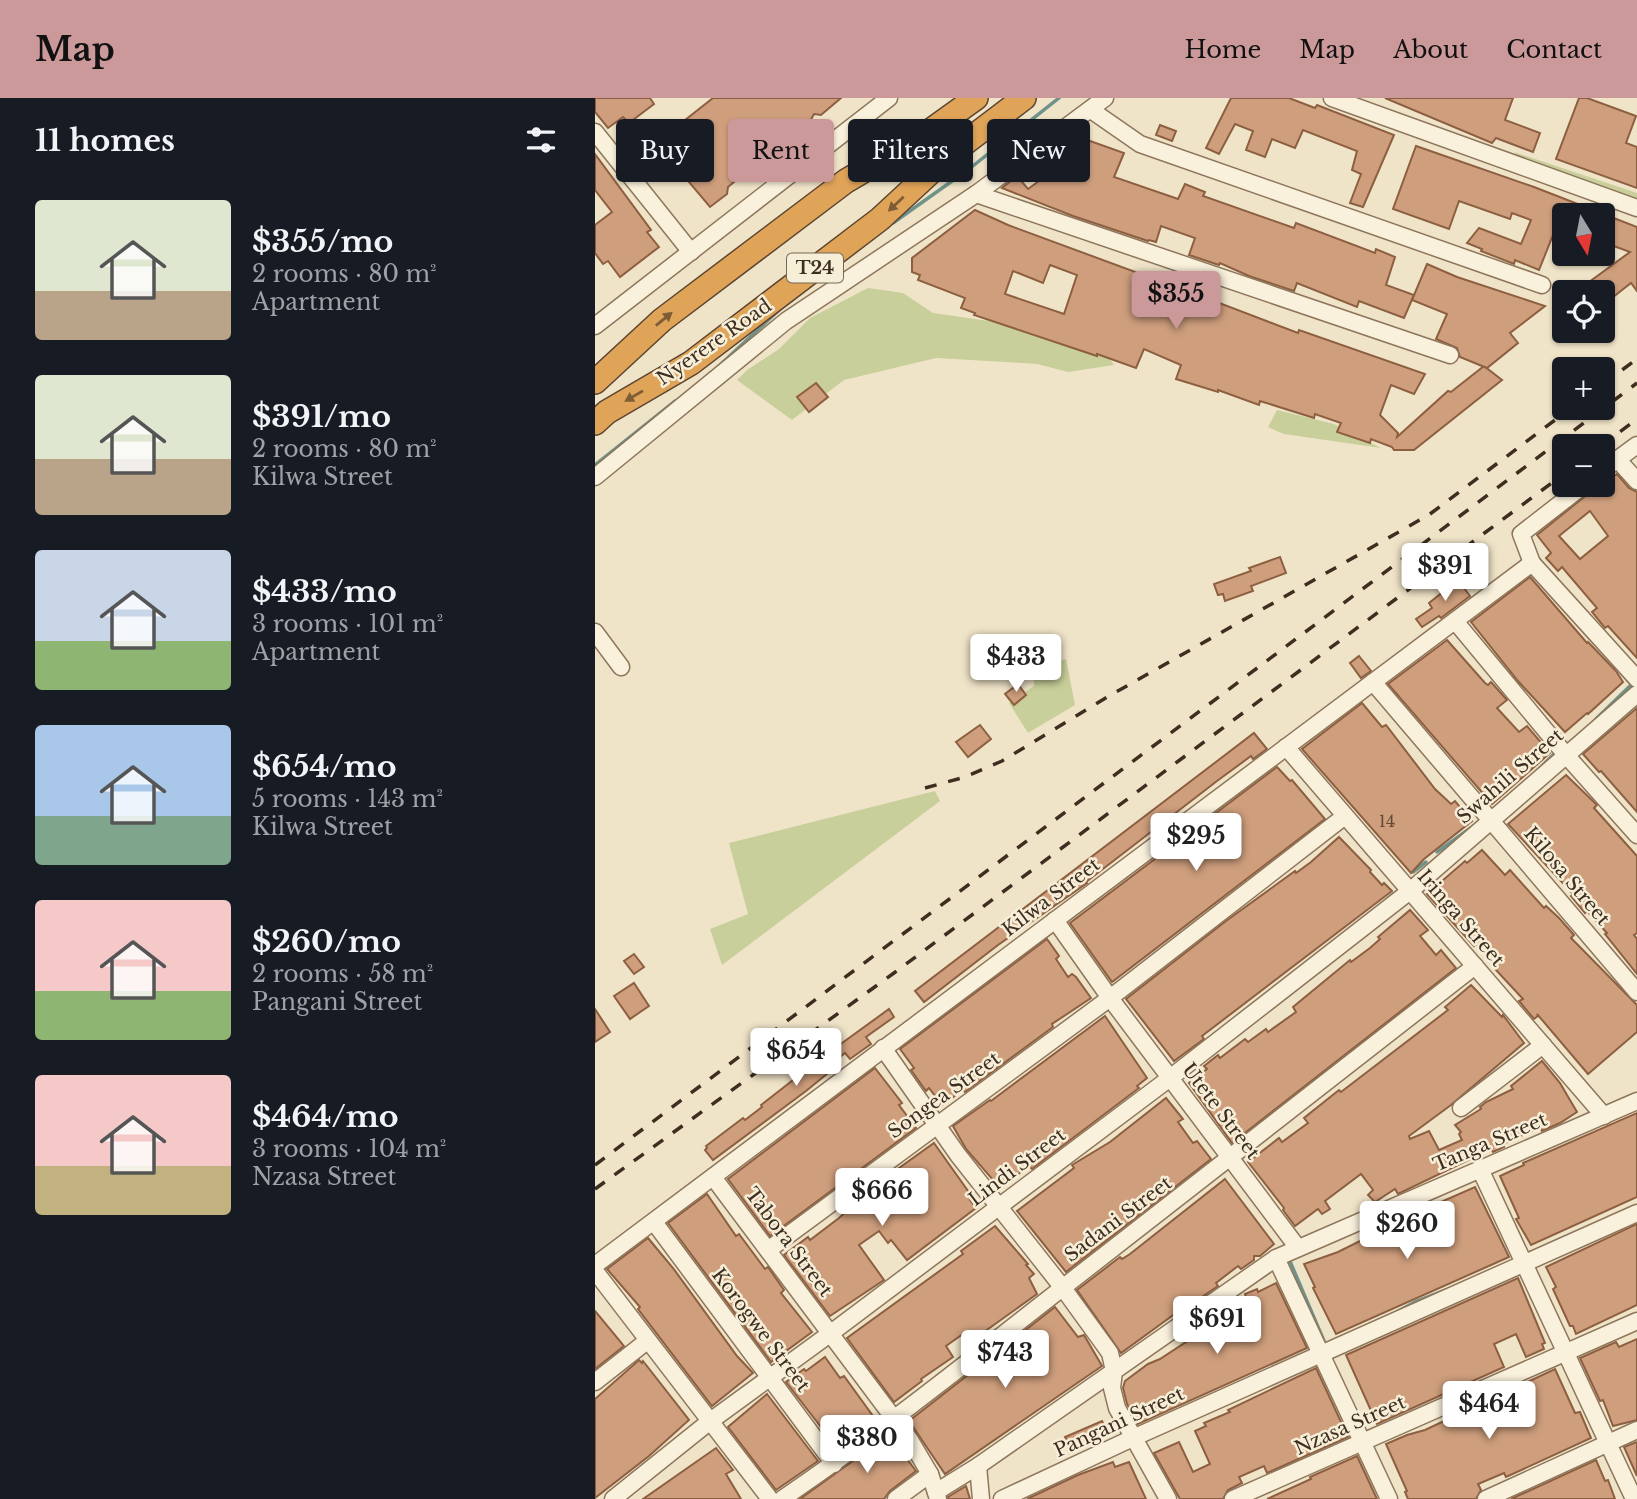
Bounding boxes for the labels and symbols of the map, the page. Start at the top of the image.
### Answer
one-way arrow [888,195,905,212]
north arrow [1552,203,1615,266]
road number: T24 [787,253,843,282]
pin: $355 [1135,272,1217,331]
street label: Nyerere Road [652,294,776,390]
one-way arrow [654,312,672,327]
one-way arrow [625,390,644,402]
pin: $391 [1404,544,1486,603]
pin: $433 [975,634,1057,694]
street label: Swahili Street [1452,723,1568,828]
house number: 14 [1379,811,1395,831]
pin: $295 [1155,814,1237,873]
street label: Kilosa Street [1519,822,1615,931]
street label: Kilwa Street [998,852,1105,941]
street label: Iringa Street [1413,865,1510,972]
pin: $654 [755,1028,837,1088]
street label: Songea Street [883,1046,1005,1143]
street label: Utete Street [1177,1058,1265,1164]
street label: Tanga Street [1430,1107,1551,1176]
street label: Lindi Street [964,1123,1071,1211]
pin: $666 [841,1168,923,1228]
street label: Sadani Street [1060,1171,1177,1267]
street label: Tabora Street [741,1183,838,1302]
pin: $260 [1366,1202,1448,1261]
street label: Korogwe Street [707,1264,815,1397]
pin: $691 [1176,1296,1258,1356]
pin: $743 [964,1330,1046,1390]
street label: Pangani Street [1050,1382,1188,1462]
pin: $464 [1448,1382,1530,1441]
street label: Nzasa Street [1291,1390,1410,1460]
pin: $380 [826,1416,908,1475]

